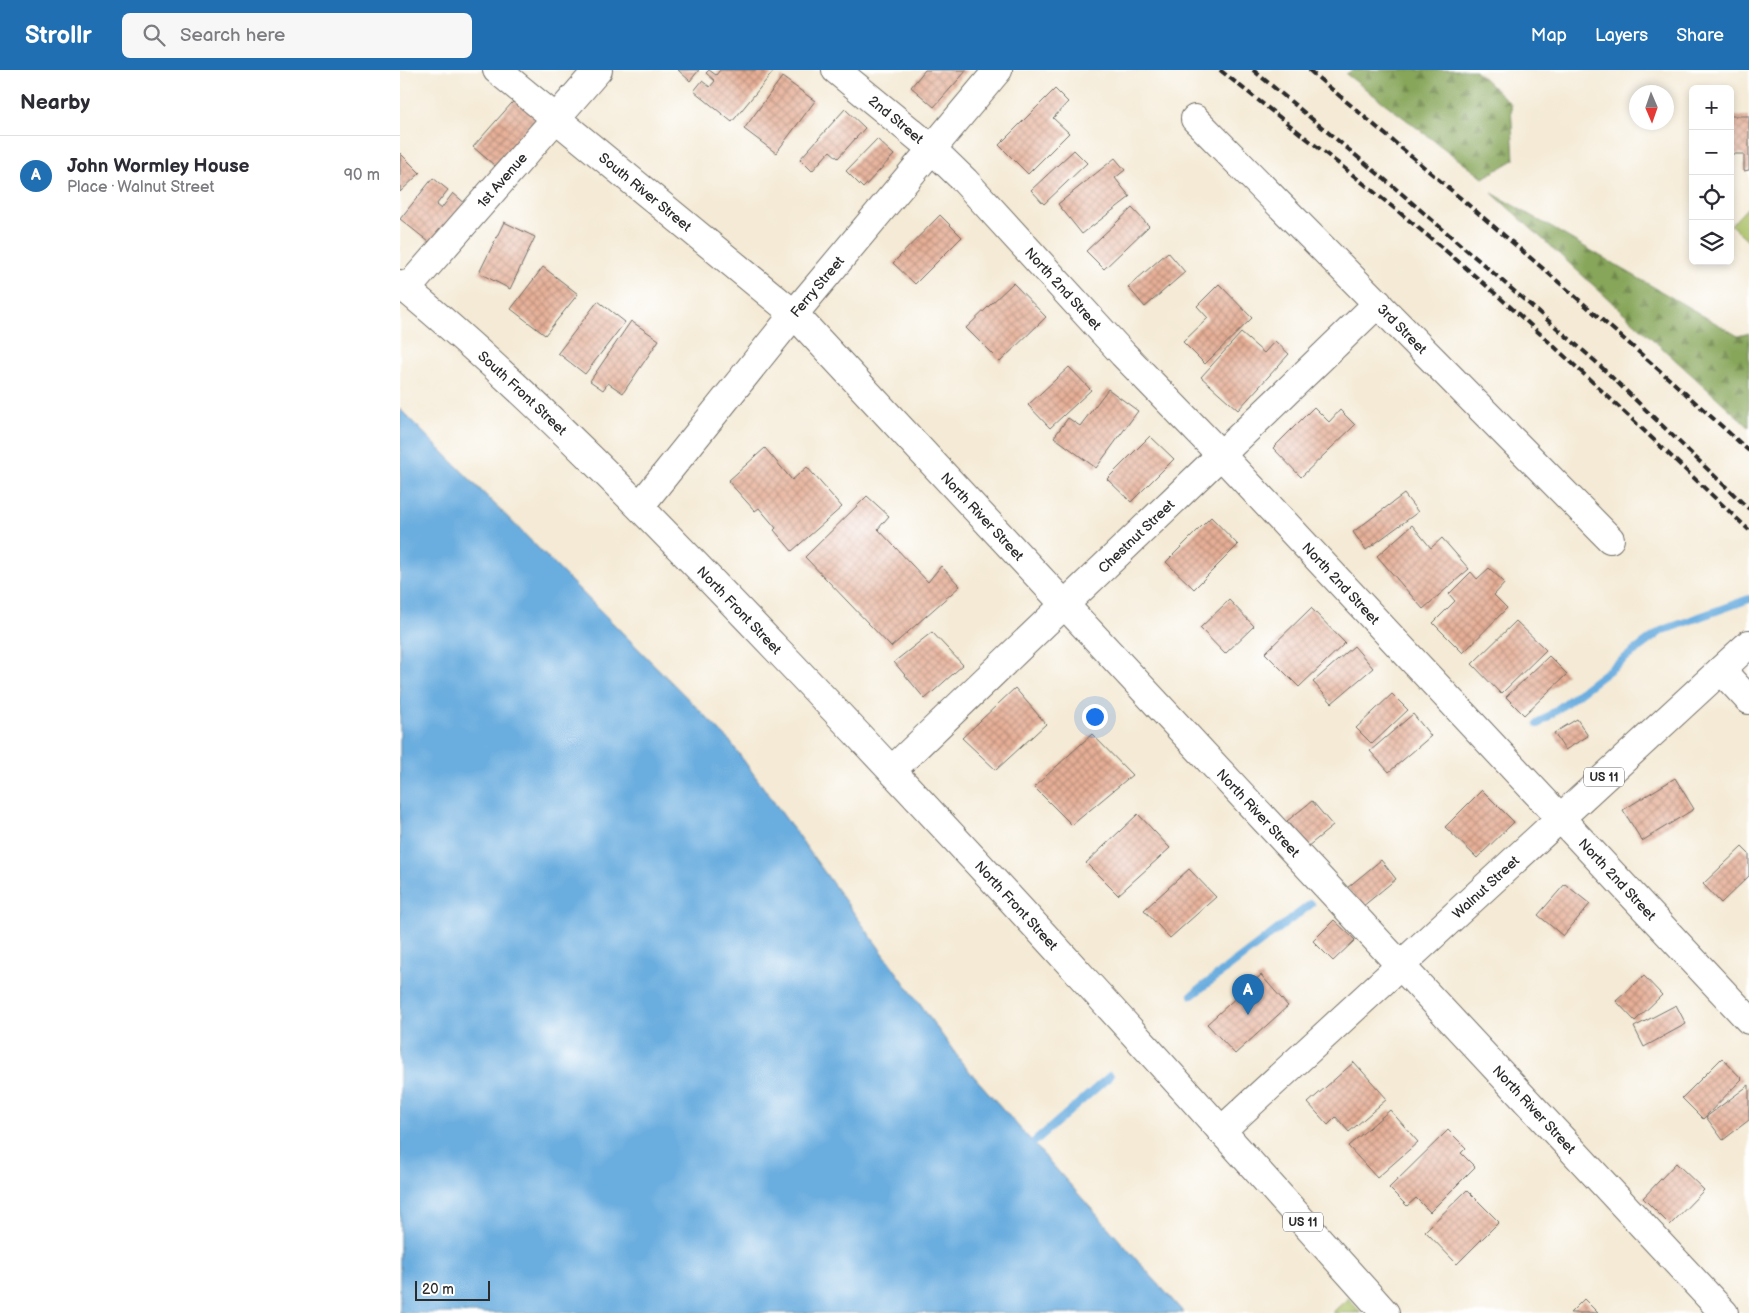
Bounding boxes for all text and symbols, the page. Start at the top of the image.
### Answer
search box [122,13,472,58]
text: Strollr [25,21,92,50]
icon: search [140,21,168,49]
text: Search here [180,24,285,47]
text: Map [1531,25,1567,46]
text: Layers [1595,25,1648,46]
text: Share [1676,25,1724,46]
north arrow [1629,85,1674,130]
map controls [1689,85,1734,265]
button: + [1689,85,1734,130]
text: Nearby [20,90,90,115]
street label: 2nd Street [865,92,927,148]
button: − [1689,130,1734,175]
street label: 1st Avenue [474,149,531,211]
street label: South River Street [595,149,695,236]
text: John Wormley House [67,155,249,178]
text: A [31,166,41,185]
text: 90 m [344,166,380,185]
button: locate [1689,175,1734,220]
text: Place · Walnut Street [67,178,214,197]
button: layers [1689,220,1734,265]
street label: North 2nd Street [1021,244,1105,334]
street label: Ferry Street [787,252,848,321]
street label: 3rd Street [1374,301,1431,358]
street label: South Front Street [474,348,571,439]
street label: North River Street [937,469,1028,565]
street label: Chestnut Street [1095,496,1179,577]
street label: North 2nd Street [1298,539,1383,629]
street label: North Front Street [693,563,785,658]
your location [1082,704,1108,730]
street label: North River Street [1213,766,1304,861]
road number: US 11 [1584,768,1624,786]
street label: North 2nd Street [1575,835,1660,925]
street label: Walnut Street [1449,852,1523,922]
street label: North Front Street [971,858,1062,954]
pin: A [1232,974,1264,1015]
street label: North River Street [1489,1062,1580,1158]
road number: US 11 [1283,1212,1323,1232]
scale bar [415,1278,490,1301]
text: 20 m [422,1281,454,1298]

